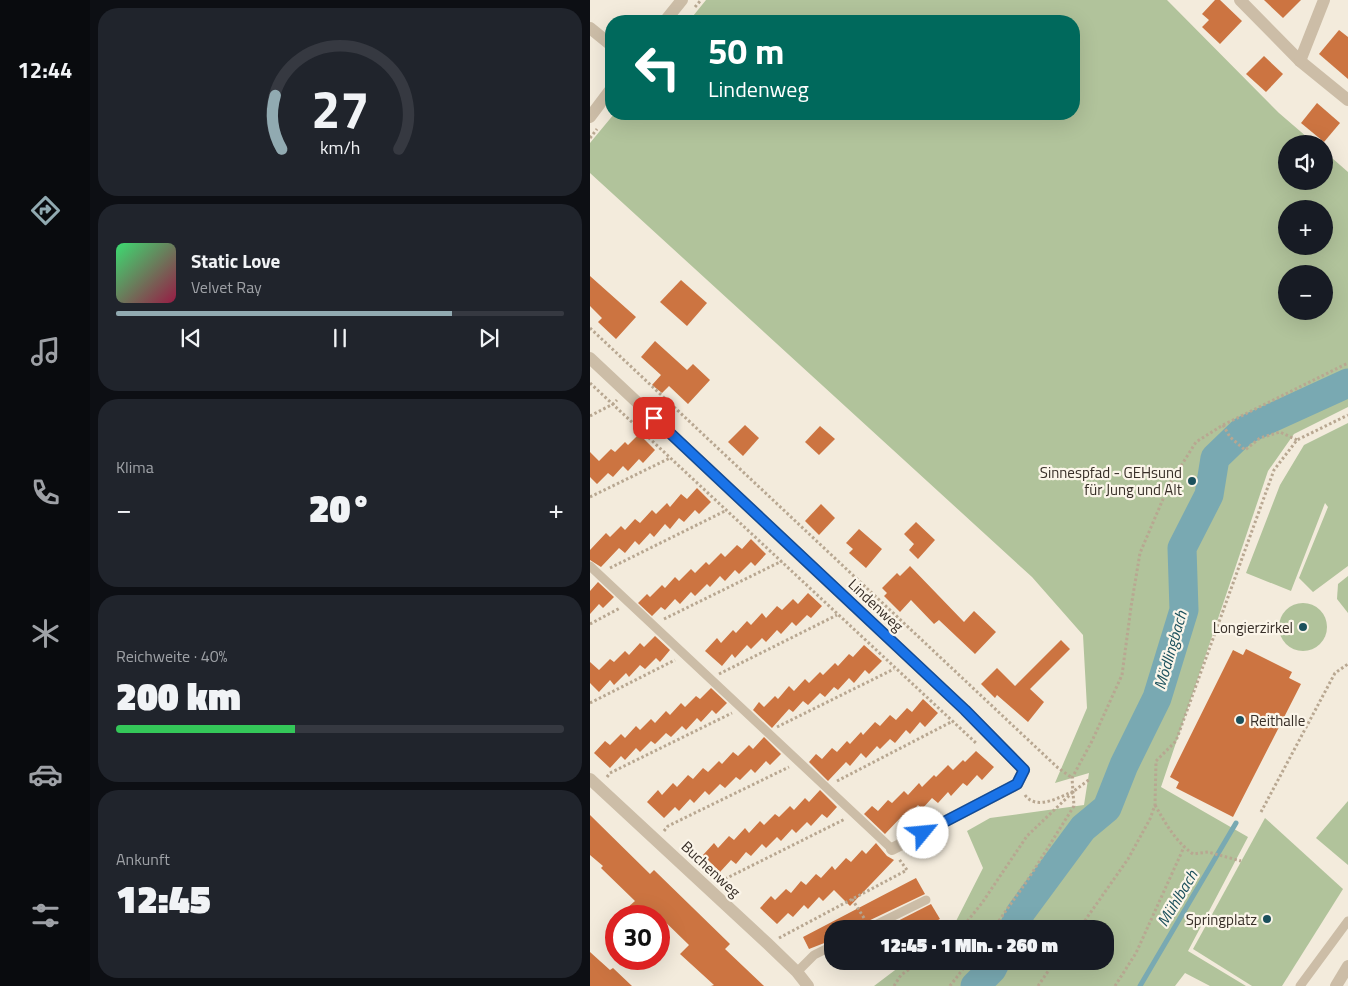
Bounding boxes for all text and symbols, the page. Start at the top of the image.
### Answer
text: 50 m [708,24,784,78]
icon: left [625,35,690,100]
text: 12:44 [18,53,72,87]
text: 27 [311,69,369,148]
text: Lindenweg [708,72,809,106]
text: km/h [320,134,360,161]
map controls [1278,135,1333,320]
button: sound [1278,135,1333,190]
icon: directions [28,193,63,228]
button: + [1278,200,1333,255]
text: Static Love [191,246,280,275]
button: − [1278,265,1333,320]
text: Velvet Ray [191,275,262,299]
icon: previous [177,324,205,352]
icon: pause [326,324,354,352]
icon: next [475,324,503,352]
icon: music [28,334,63,369]
pin [633,397,675,439]
icon: arrive [640,404,668,432]
text: Klima [116,455,154,479]
place label: Sinnespfad - GEHsund für Jung und Alt [1040,461,1183,501]
icon: phone [28,475,63,510]
marker: Sinnespfad - GEHsund für Jung und Alt [1186,475,1198,487]
text: 20° [309,479,371,537]
text: − [116,487,132,530]
text: + [548,487,564,530]
street label: Lindenweg [843,573,909,637]
water label: Mödlingbach [1147,607,1193,692]
icon: climate [28,616,63,651]
place label: Longierzirkel [1213,616,1293,639]
marker: Longierzirkel [1297,621,1309,633]
text: Reichweite · 40% [116,644,228,668]
text: 200 km [116,667,241,725]
place label: Reithalle [1250,709,1305,732]
marker: Reithalle [1234,714,1246,726]
icon: car [28,757,63,792]
position arrow [896,806,948,858]
street label: Buchenweg [676,835,746,903]
text: Ankunft [116,847,170,871]
water label: Mühlbach [1151,864,1204,931]
text: 12:45 [116,870,211,928]
icon: filters [28,898,63,933]
speed limit sign: 30 [605,905,670,970]
place label: Springplatz [1186,908,1257,931]
marker: Springplatz [1261,913,1273,925]
text: 12:45 · 1 Min. · 260 m [880,930,1058,959]

